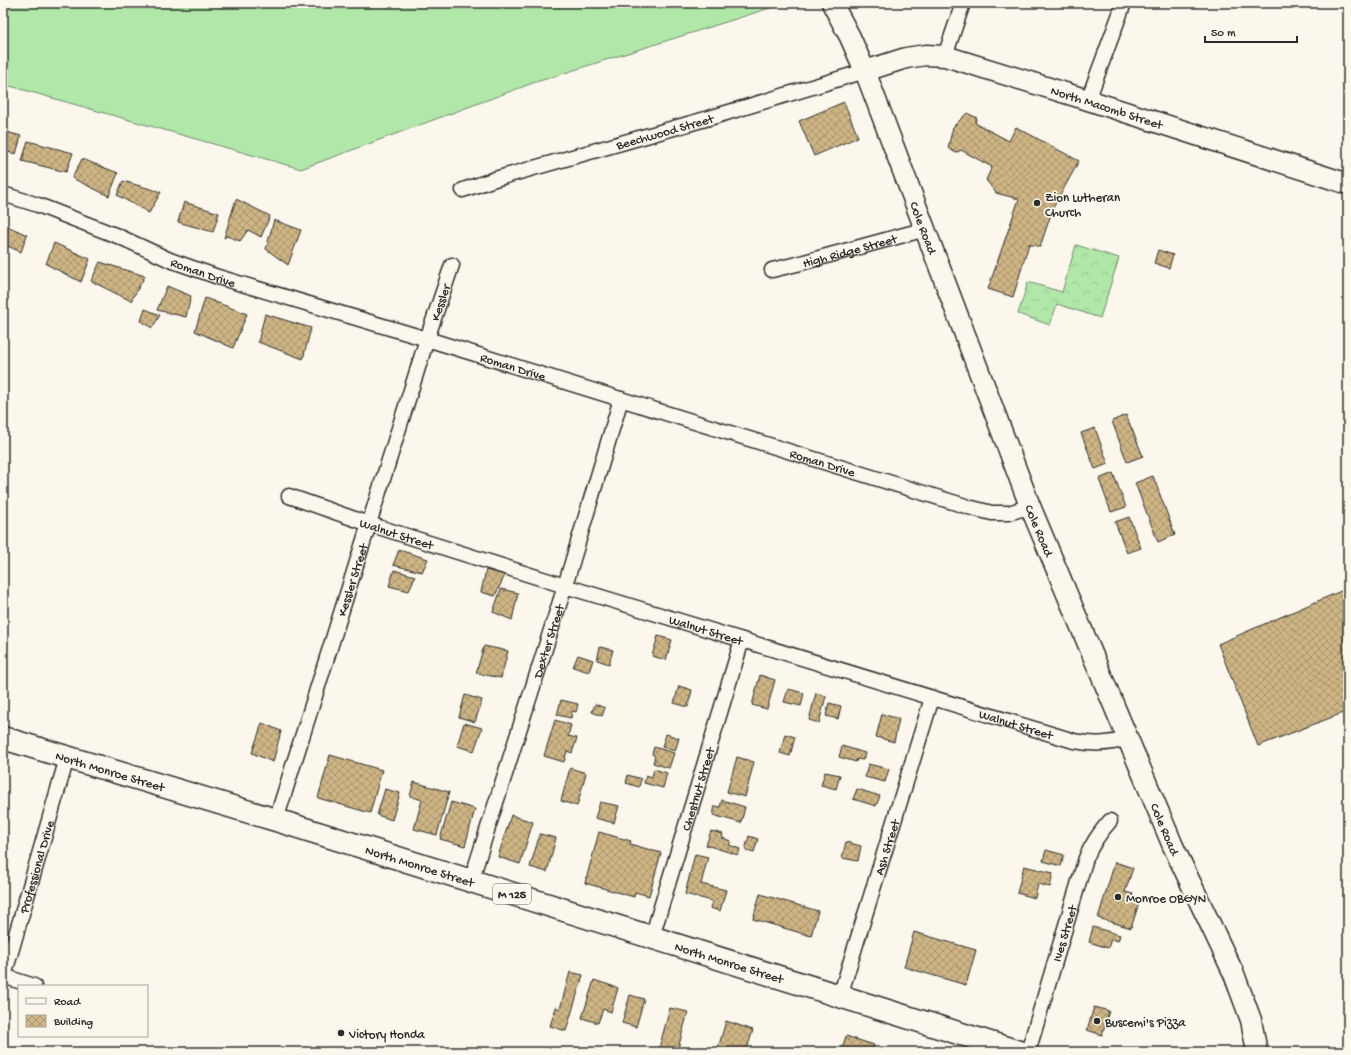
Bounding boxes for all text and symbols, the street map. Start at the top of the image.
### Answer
scale bar [1205,18,1297,44]
text: 50 m [1211,27,1236,41]
street label: North Macomb Street [1049,84,1166,134]
street label: Beechwood Street [614,112,717,154]
place label: Zion Lutheran Church [1045,191,1121,221]
marker: Zion Lutheran Church [1032,198,1042,208]
street label: Cole Road [905,200,939,258]
street label: High Ridge Street [801,232,900,272]
street label: Roman Drive [168,256,237,292]
street label: Kessler [429,281,455,323]
street label: Roman Drive [478,351,547,385]
street label: Roman Drive [787,447,857,481]
street label: Cole Road [1020,503,1056,561]
street label: Walnut Street [357,516,436,554]
street label: Kessler Street [335,540,373,619]
street label: Dexter Street [531,601,569,681]
street label: Walnut Street [667,613,746,650]
street label: Walnut Street [977,707,1056,745]
street label: Chestnut Street [680,744,720,833]
street label: North Monroe Street [53,749,167,797]
street label: Cole Road [1146,802,1182,859]
street label: Ash Street [873,817,905,877]
street label: Professional Drive [17,819,59,916]
street label: North Monroe Street [363,843,477,892]
road number: M 125 [493,884,531,904]
marker: Monroe OBGYN [1113,892,1123,902]
place label: Monroe OBGYN [1126,892,1206,907]
street label: Ives Street [1050,902,1082,964]
street label: North Monroe Street [672,940,786,988]
legend [18,985,148,1037]
text: Road [54,996,81,1010]
text: Building [53,1016,93,1030]
marker: Buscemi's Pizza [1092,1016,1102,1026]
place label: Buscemi's Pizza [1104,1016,1186,1031]
marker: Victory Honda [336,1028,346,1038]
place label: Victory Honda [348,1028,426,1043]

